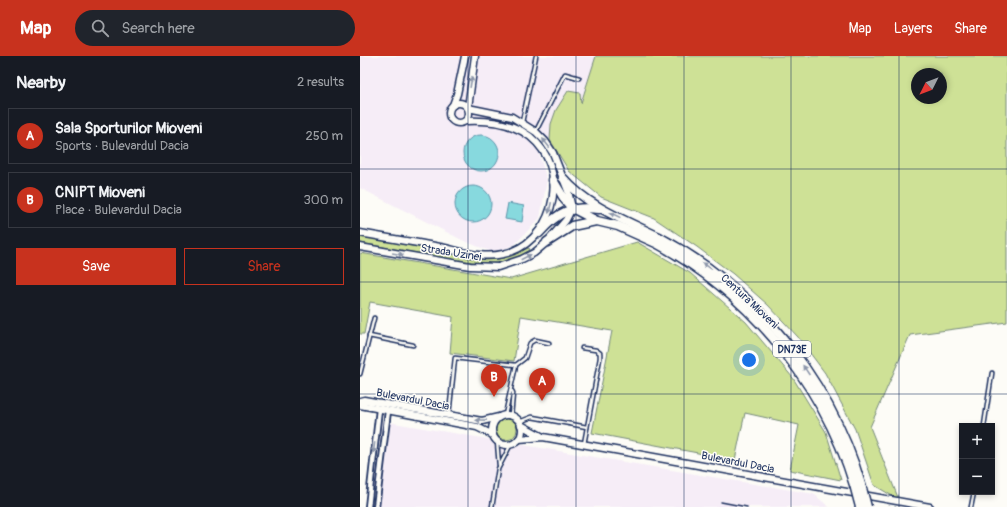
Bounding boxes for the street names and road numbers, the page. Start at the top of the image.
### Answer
street label: Strada Uzinei [420,241,482,264]
street label: Centura Mioveni [718,272,781,331]
road number: DN73E [773,341,811,357]
street label: Bulevardul Dacia [375,386,451,413]
street label: Bulevardul Dacia [700,449,776,476]

